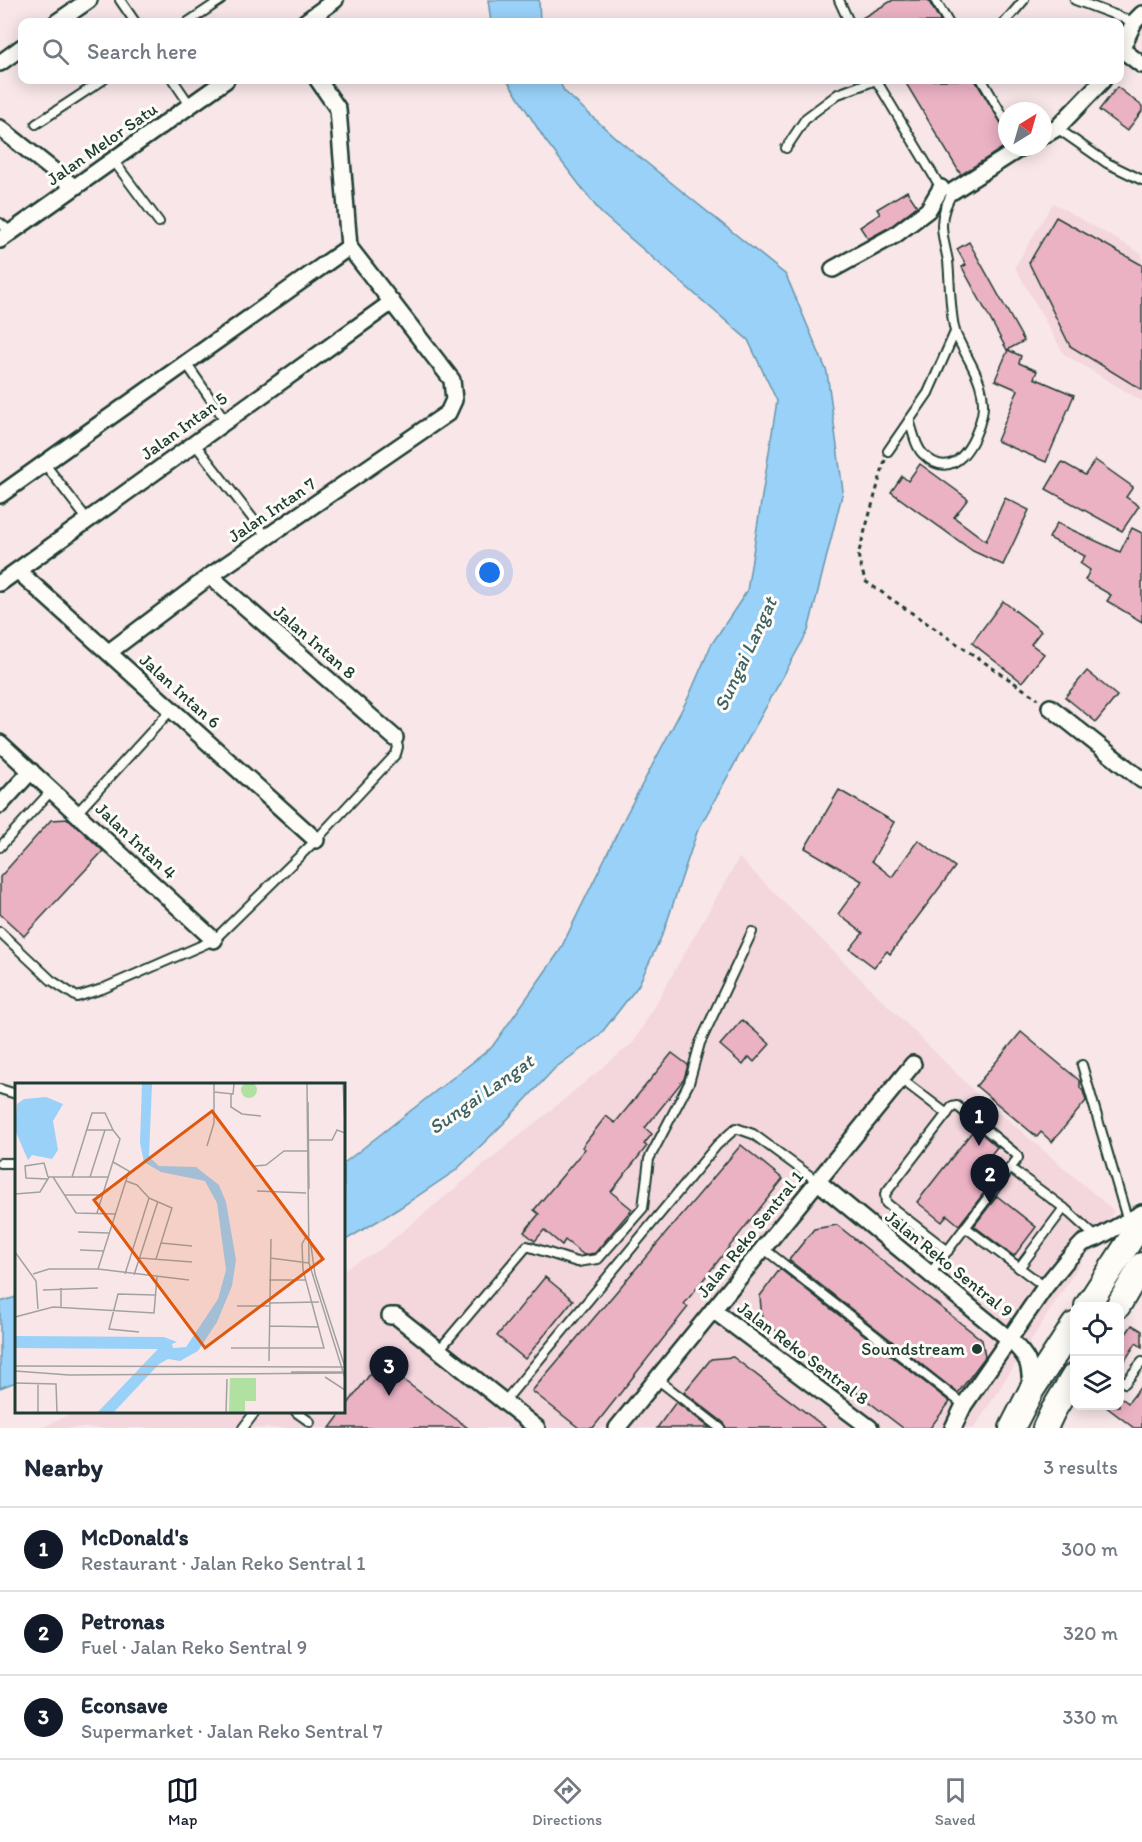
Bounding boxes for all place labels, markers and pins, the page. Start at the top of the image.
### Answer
pin: 1 [960,1096,998,1146]
pin: 2 [970,1154,1010,1204]
place label: Soundstream [861,1338,965,1360]
marker: Soundstream [970,1342,984,1356]
pin: 3 [370,1346,408,1396]

